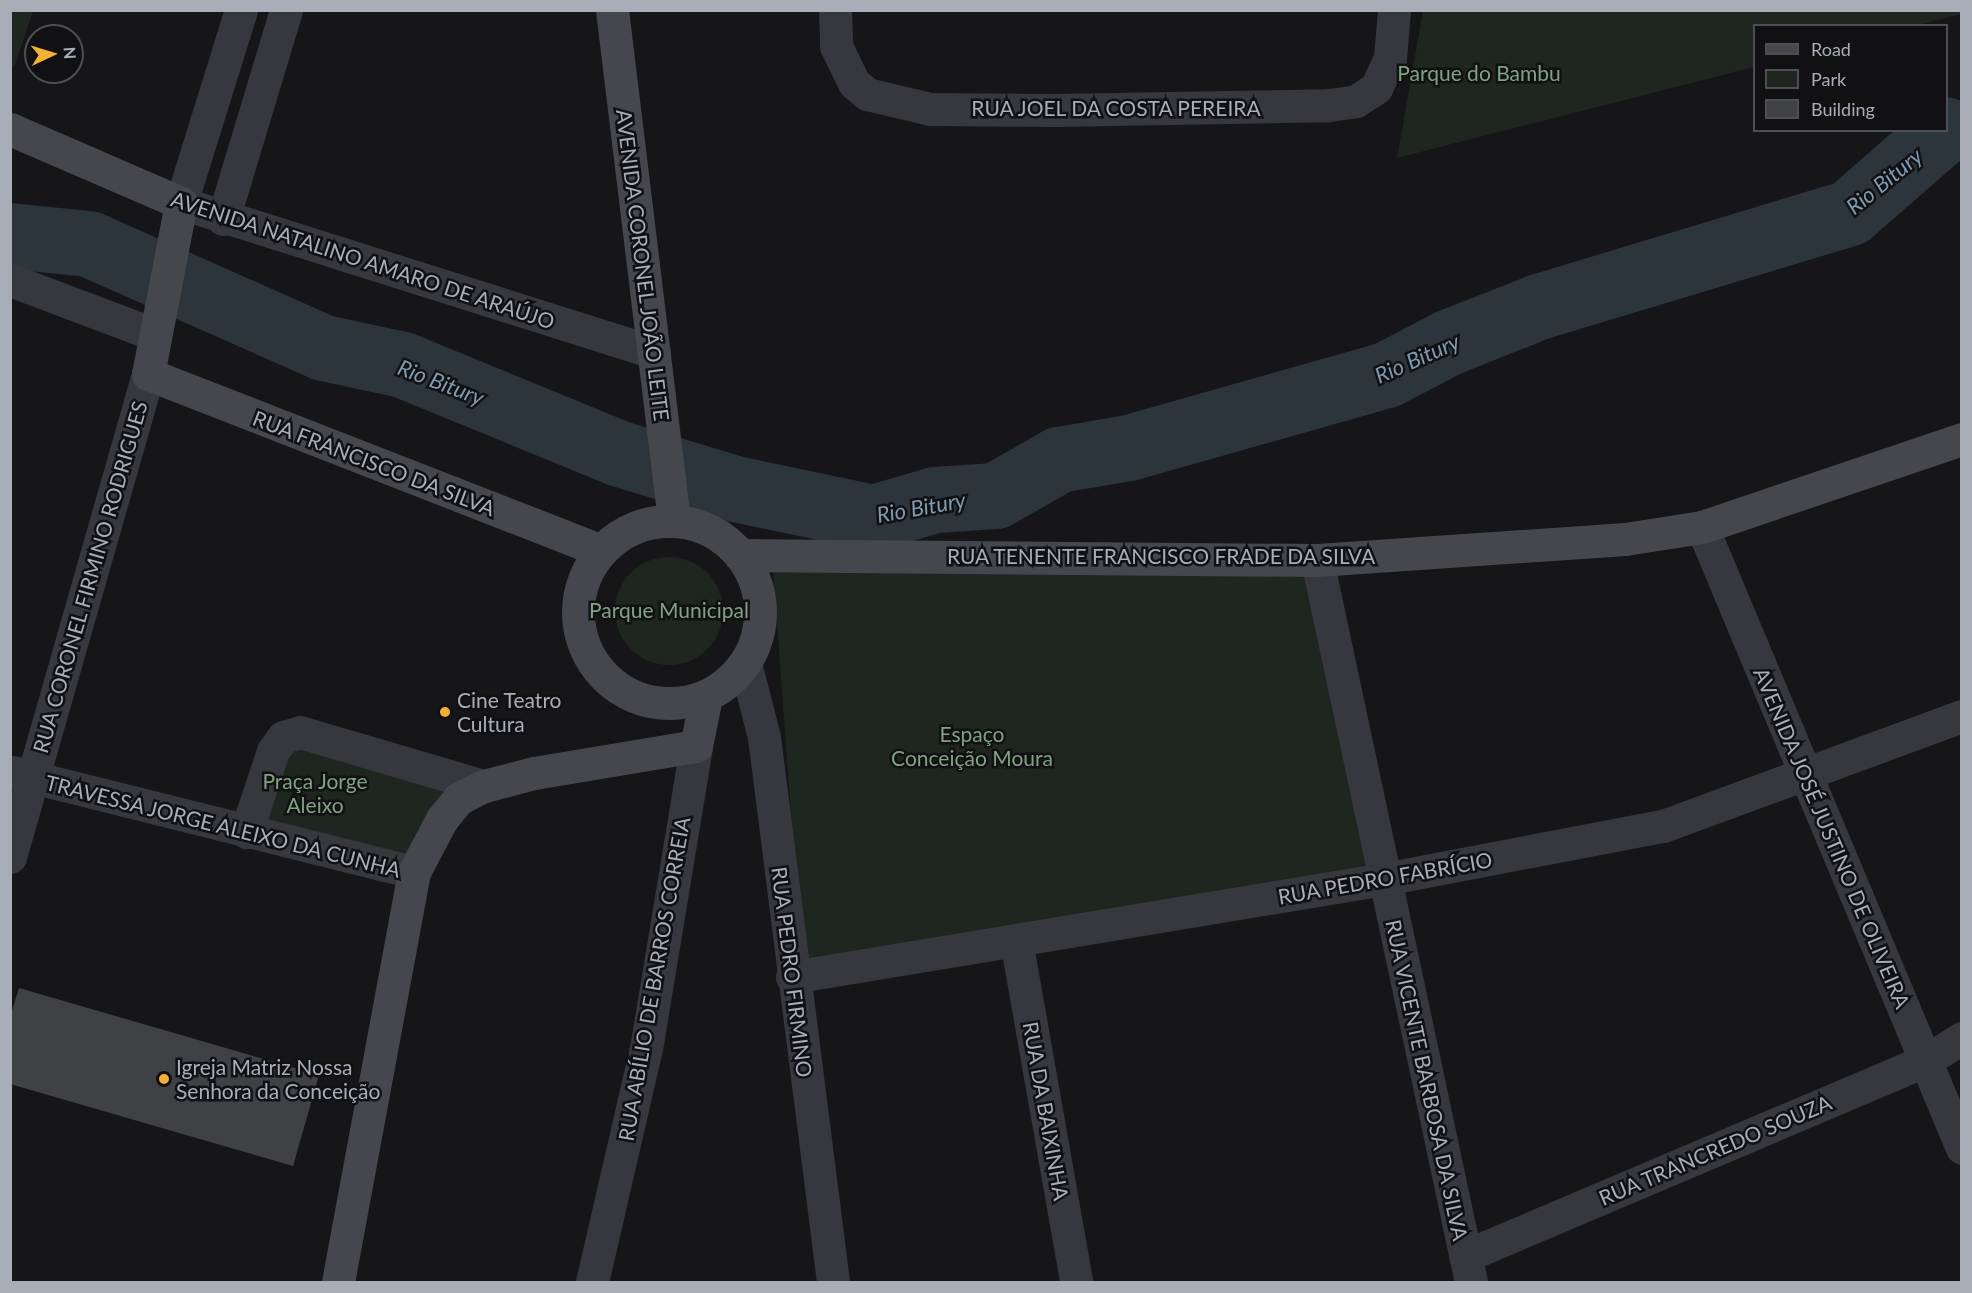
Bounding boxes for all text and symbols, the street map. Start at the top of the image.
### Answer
north arrow [24,24,84,84]
legend [1753,24,1948,132]
text: Road [1811,38,1851,60]
text: N [61,46,80,60]
park label: Parque do Bambu [1397,60,1561,86]
text: Park [1811,68,1846,90]
street label: RUA JOEL DA COSTA PEREIRA [970,95,1262,121]
text: Building [1811,98,1875,120]
street label: AVENIDA CORONEL JOÃO LEITE [611,107,675,423]
water label: Rio Bitury [1841,142,1927,220]
street label: AVENIDA NATALINO AMARO DE ARAÚJO [167,186,559,334]
water label: Rio Bitury [1371,328,1463,388]
water label: Rio Bitury [394,354,488,410]
street label: RUA CORONEL FIRMINO RODRIGUES [27,398,153,756]
street label: RUA FRANCISCO DA SILVA [249,405,499,521]
water label: Rio Bitury [874,486,968,528]
street label: RUA TENENTE FRANCISCO FRADE DA SILVA [946,543,1376,569]
park label: Parque Municipal [589,597,749,623]
street label: AVENIDA JOSÉ JUSTINO DE OLIVEIRA [1748,663,1916,1013]
place label: Cine Teatro Cultura [457,687,562,737]
marker: Cine Teatro Cultura [438,705,452,719]
park label: Espaço Conceição Moura [891,721,1053,771]
park label: Praça Jorge Aleixo [262,768,368,818]
street label: TRAVESSA JORGE ALEIXO DA CUNHA [42,769,404,883]
street label: RUA ABÍLIO DE BARROS CORREIA [613,814,695,1144]
street label: RUA PEDRO FABRÍCIO [1276,847,1494,909]
street label: RUA PEDRO FIRMINO [767,865,817,1079]
street label: RUA VICENTE BARBOSA DA SILVA [1380,916,1474,1244]
street label: RUA DA BAIXINHA [1018,1019,1074,1203]
place label: Igreja Matriz Nossa Senhora da Conceição [176,1054,380,1104]
marker: Igreja Matriz Nossa Senhora da Conceição [157,1072,171,1086]
street label: RUA TRANCREDO SOUZA [1594,1089,1836,1211]

